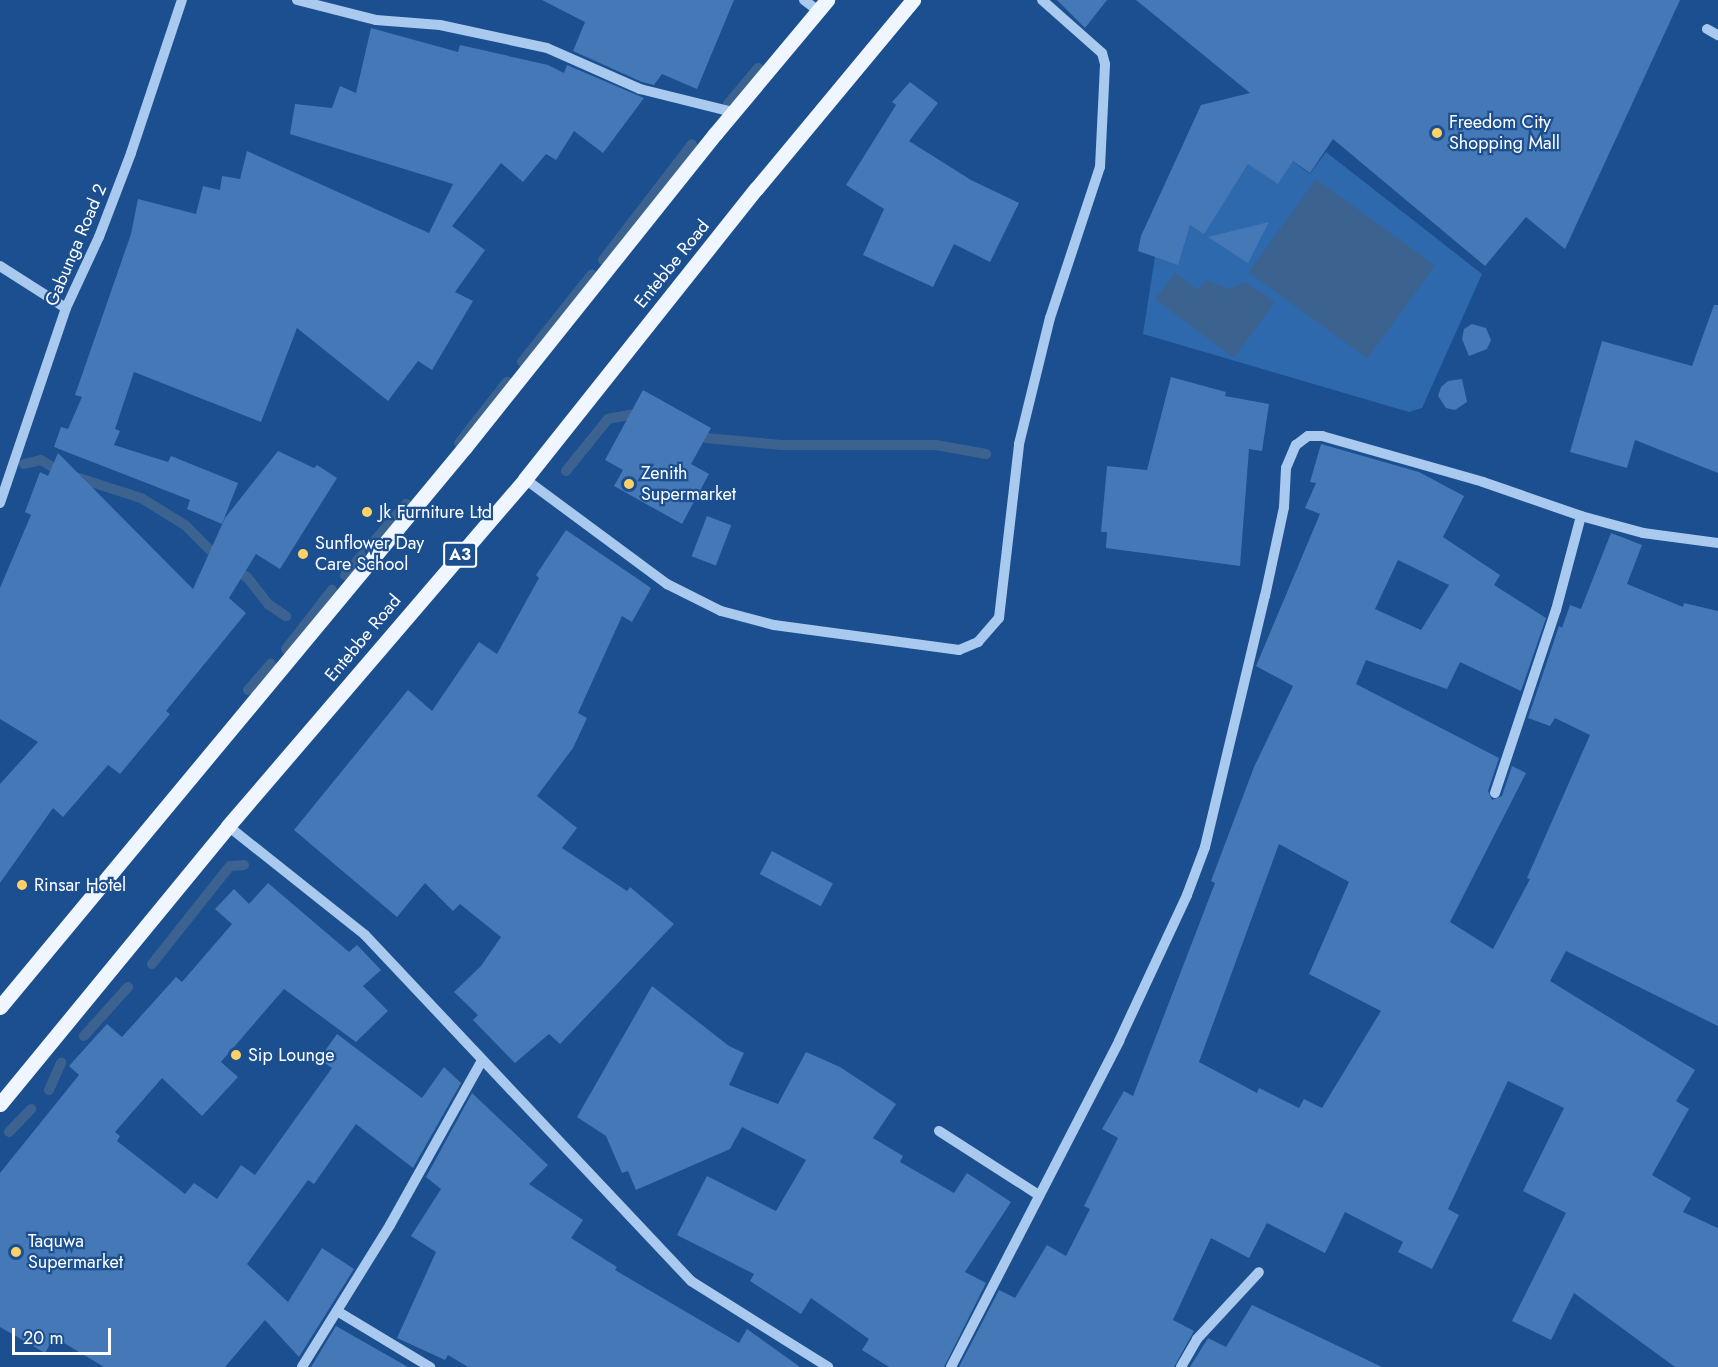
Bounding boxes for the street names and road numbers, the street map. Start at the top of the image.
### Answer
street label: Gabunga Road 2 [41,181,111,309]
street label: Entebbe Road [630,216,714,312]
road number: A3 [442,542,478,568]
street label: Entebbe Road [320,590,406,686]

